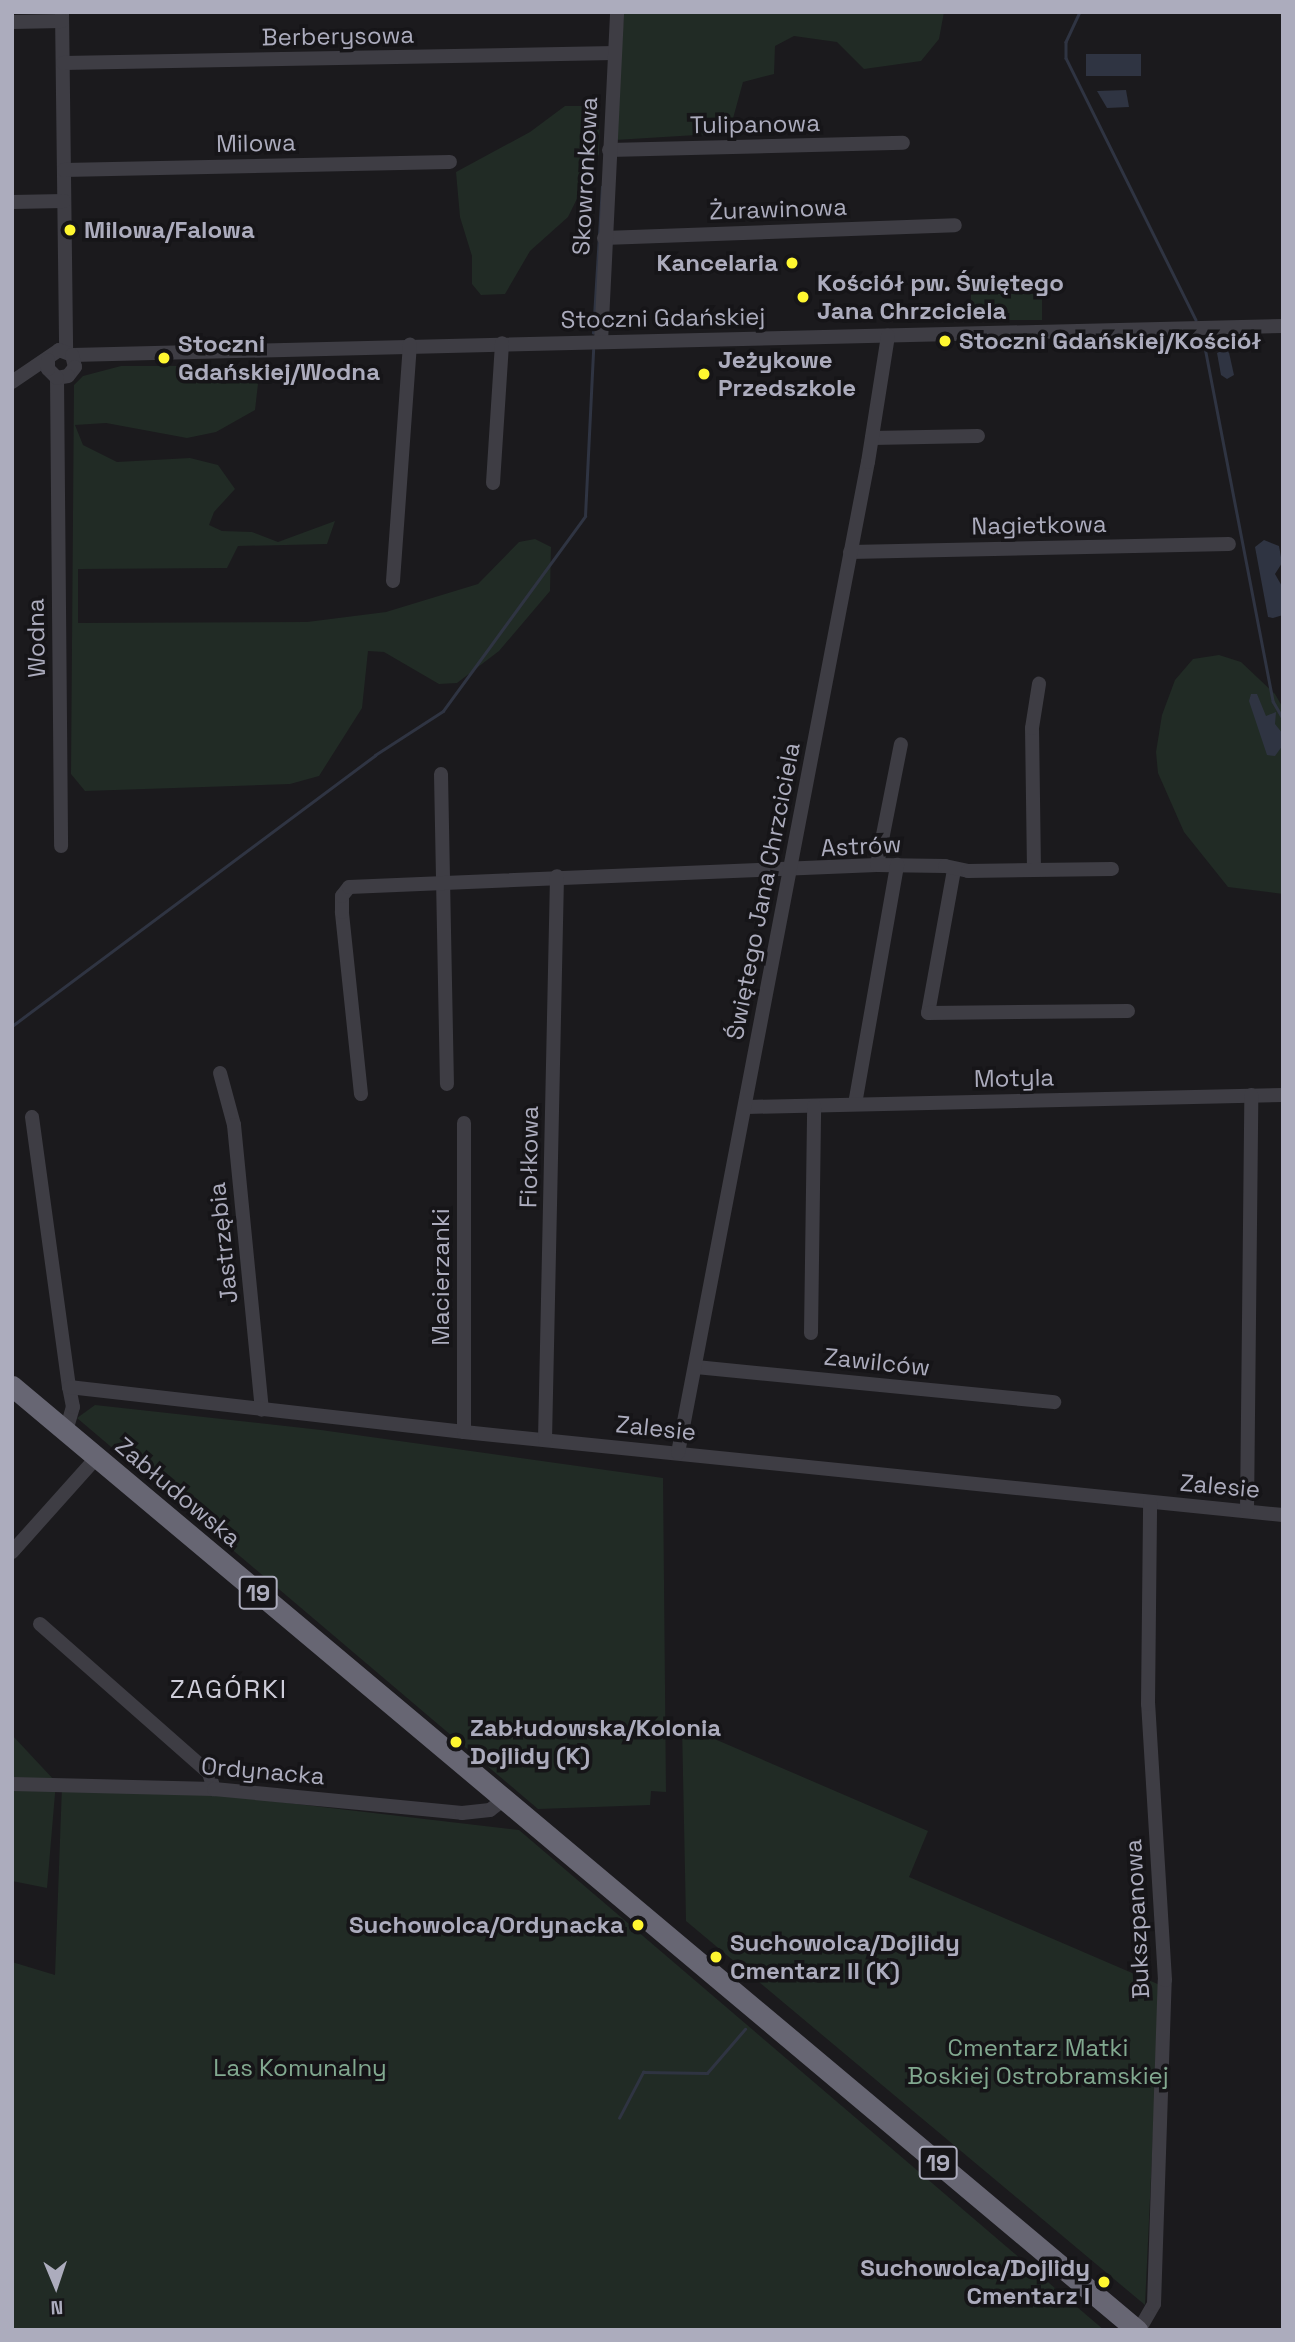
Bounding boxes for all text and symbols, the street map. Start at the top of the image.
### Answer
street label: Berberysowa [261,20,415,52]
street label: Skowronkowa [566,96,604,256]
street label: Tulipanowa [690,108,820,140]
street label: Milowa [216,128,296,158]
street label: Żurawinowa [709,192,847,226]
place label: Milowa/Falowa [84,216,255,244]
marker: Milowa/Falowa [62,222,78,238]
place label: Kancelaria [656,249,778,277]
marker: Kancelaria [784,255,800,271]
place label: Kościół pw. Świętego Jana Chrzciciela [817,269,1065,325]
marker: Kościół pw. Świętego Jana Chrzciciela [795,289,811,305]
street label: Stoczni Gdańskiej [560,302,766,334]
place label: Stoczni Gdańskiej/Kościół [959,327,1261,355]
place label: Stoczni Gdańskiej/Wodna [178,330,380,386]
marker: Stoczni Gdańskiej/Kościół [937,333,953,349]
place label: Jeżykowe Przedszkole [718,346,856,402]
marker: Stoczni Gdańskiej/Wodna [156,350,172,366]
marker: Jeżykowe Przedszkole [696,366,712,382]
street label: Nagietkowa [971,509,1107,541]
street label: Wodna [21,598,51,678]
street label: Świętego Jana Chrzciciela [720,740,806,1042]
street label: Astrów [820,830,902,862]
street label: Motyla [973,1063,1055,1093]
street label: Fiołkowa [514,1106,544,1208]
street label: Jastrzębia [202,1181,244,1305]
street label: Macierzanki [427,1208,455,1346]
street label: Zawilców [823,1342,931,1382]
street label: Zalesie [614,1409,698,1447]
street label: Zabłudowska [109,1431,247,1553]
street label: Zalesie [1179,1468,1261,1504]
road number: 19 [237,1574,279,1612]
district label: ZAGÓRKI [171,1674,287,1706]
place label: Zabłudowska/Kolonia Dojlidy (K) [470,1714,721,1770]
marker: Zabłudowska/Kolonia Dojlidy (K) [448,1734,464,1750]
street label: Ordynacka [200,1751,326,1791]
street label: Bukszpanowa [1118,1839,1156,1999]
place label: Suchowolca/Ordynacka [349,1911,624,1939]
marker: Suchowolca/Ordynacka [630,1917,646,1933]
place label: Suchowolca/Dojlidy Cmentarz II (K) [730,1929,960,1985]
marker: Suchowolca/Dojlidy Cmentarz II (K) [708,1949,724,1965]
park label: Cmentarz Matki Boskiej Ostrobramskiej [907,2034,1169,2090]
park label: Las Komunalny [213,2054,387,2082]
road number: 19 [917,2144,959,2182]
north arrow [21,2251,91,2321]
place label: Suchowolca/Dojlidy Cmentarz I [860,2254,1090,2310]
marker: Suchowolca/Dojlidy Cmentarz I [1096,2274,1112,2290]
text: N [50,2295,64,2320]

